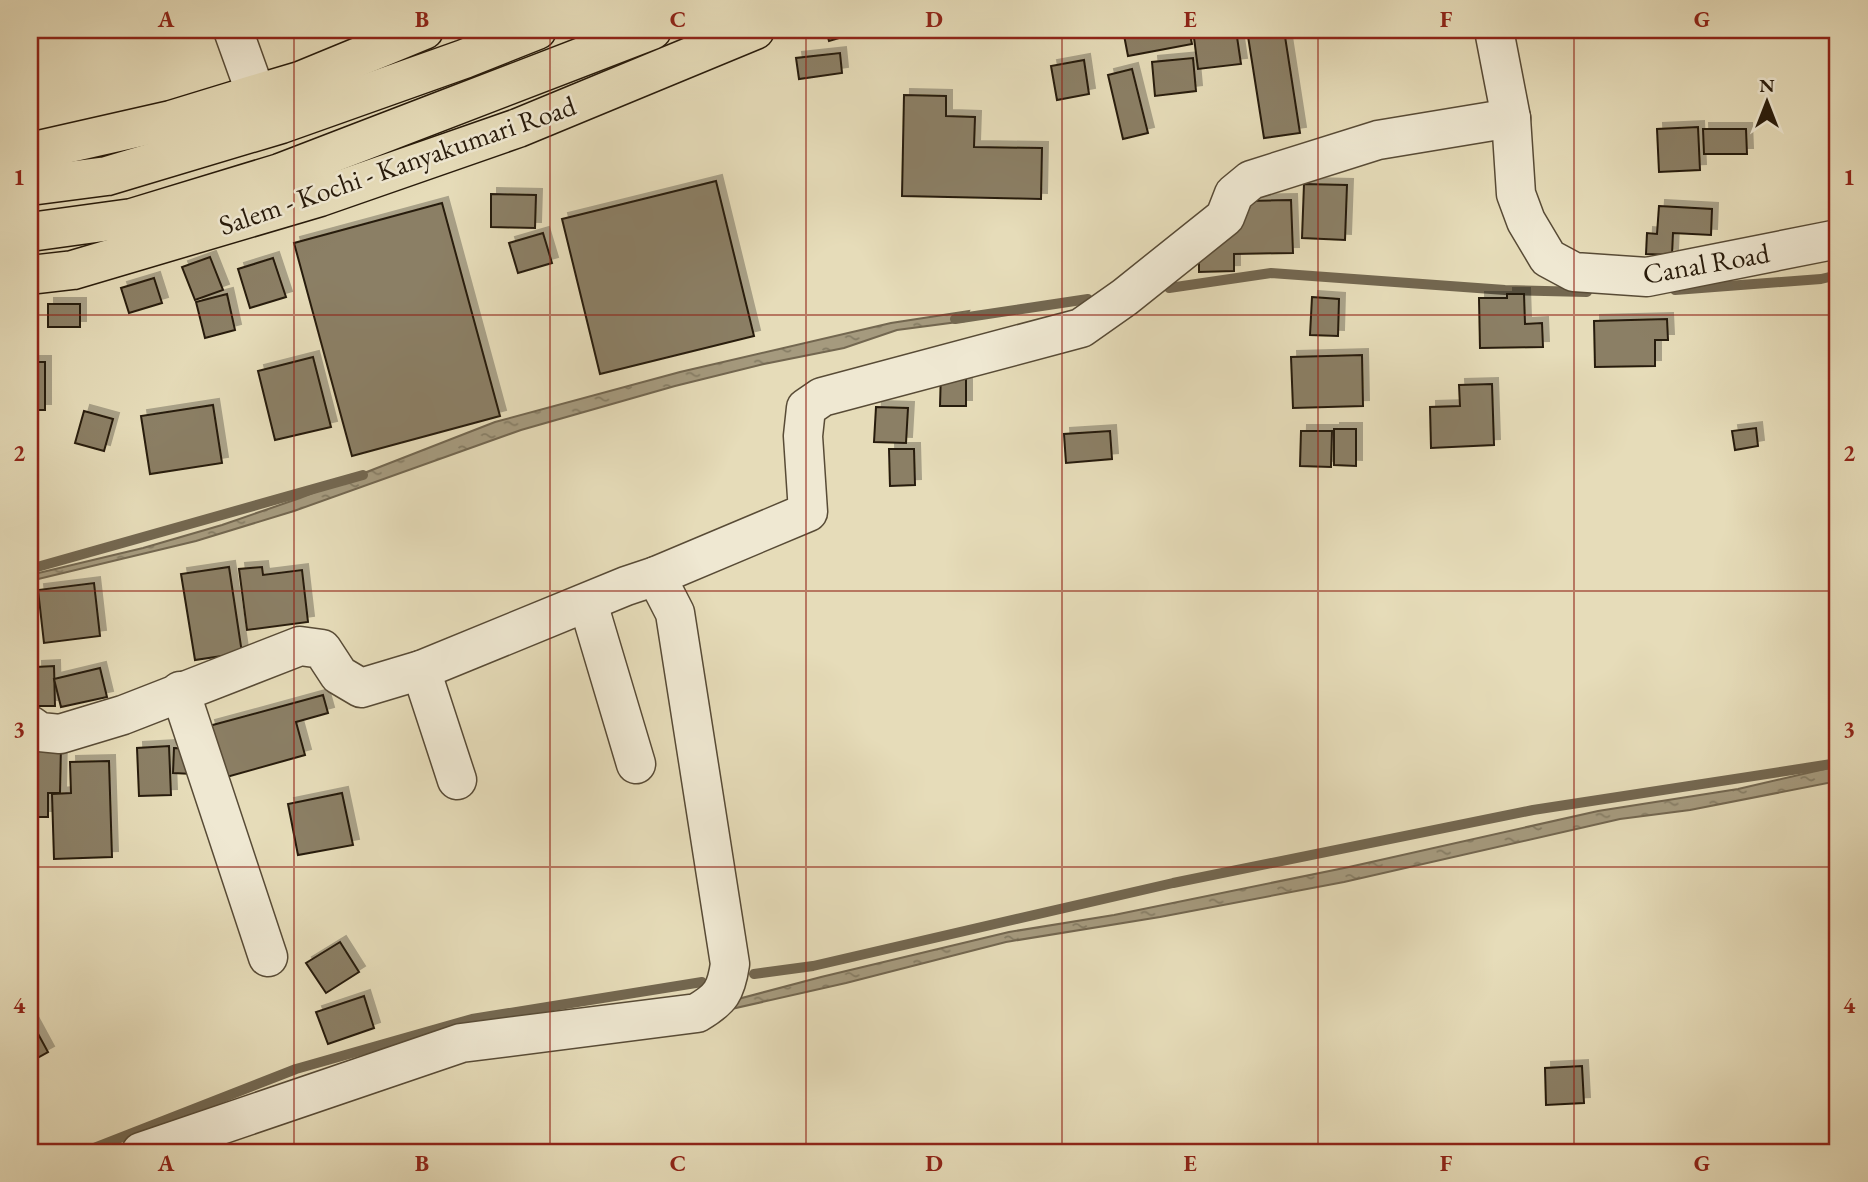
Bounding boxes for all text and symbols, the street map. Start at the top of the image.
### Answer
text: A [157,4,175,34]
text: B [415,4,429,34]
text: C [670,4,686,34]
text: D [925,4,943,34]
text: E [1183,4,1197,34]
text: F [1440,4,1453,34]
text: G [1694,4,1710,34]
north arrow [1731,66,1801,136]
text: N [1759,73,1775,98]
street label: Salem - Kochi - Kanyakumari Road [214,87,581,243]
text: 1 [13,162,25,192]
text: 1 [1843,162,1855,192]
street label: Canal Road [1640,234,1773,292]
text: 2 [13,438,25,468]
text: 2 [1843,438,1855,468]
text: 3 [13,714,25,744]
text: 3 [1843,714,1855,744]
text: 4 [13,990,26,1020]
text: 4 [1843,990,1856,1020]
text: A [157,1148,175,1178]
text: B [415,1148,429,1178]
text: C [670,1148,686,1178]
text: D [925,1148,943,1178]
text: E [1183,1148,1197,1178]
text: F [1440,1148,1453,1178]
text: G [1694,1148,1710,1178]

